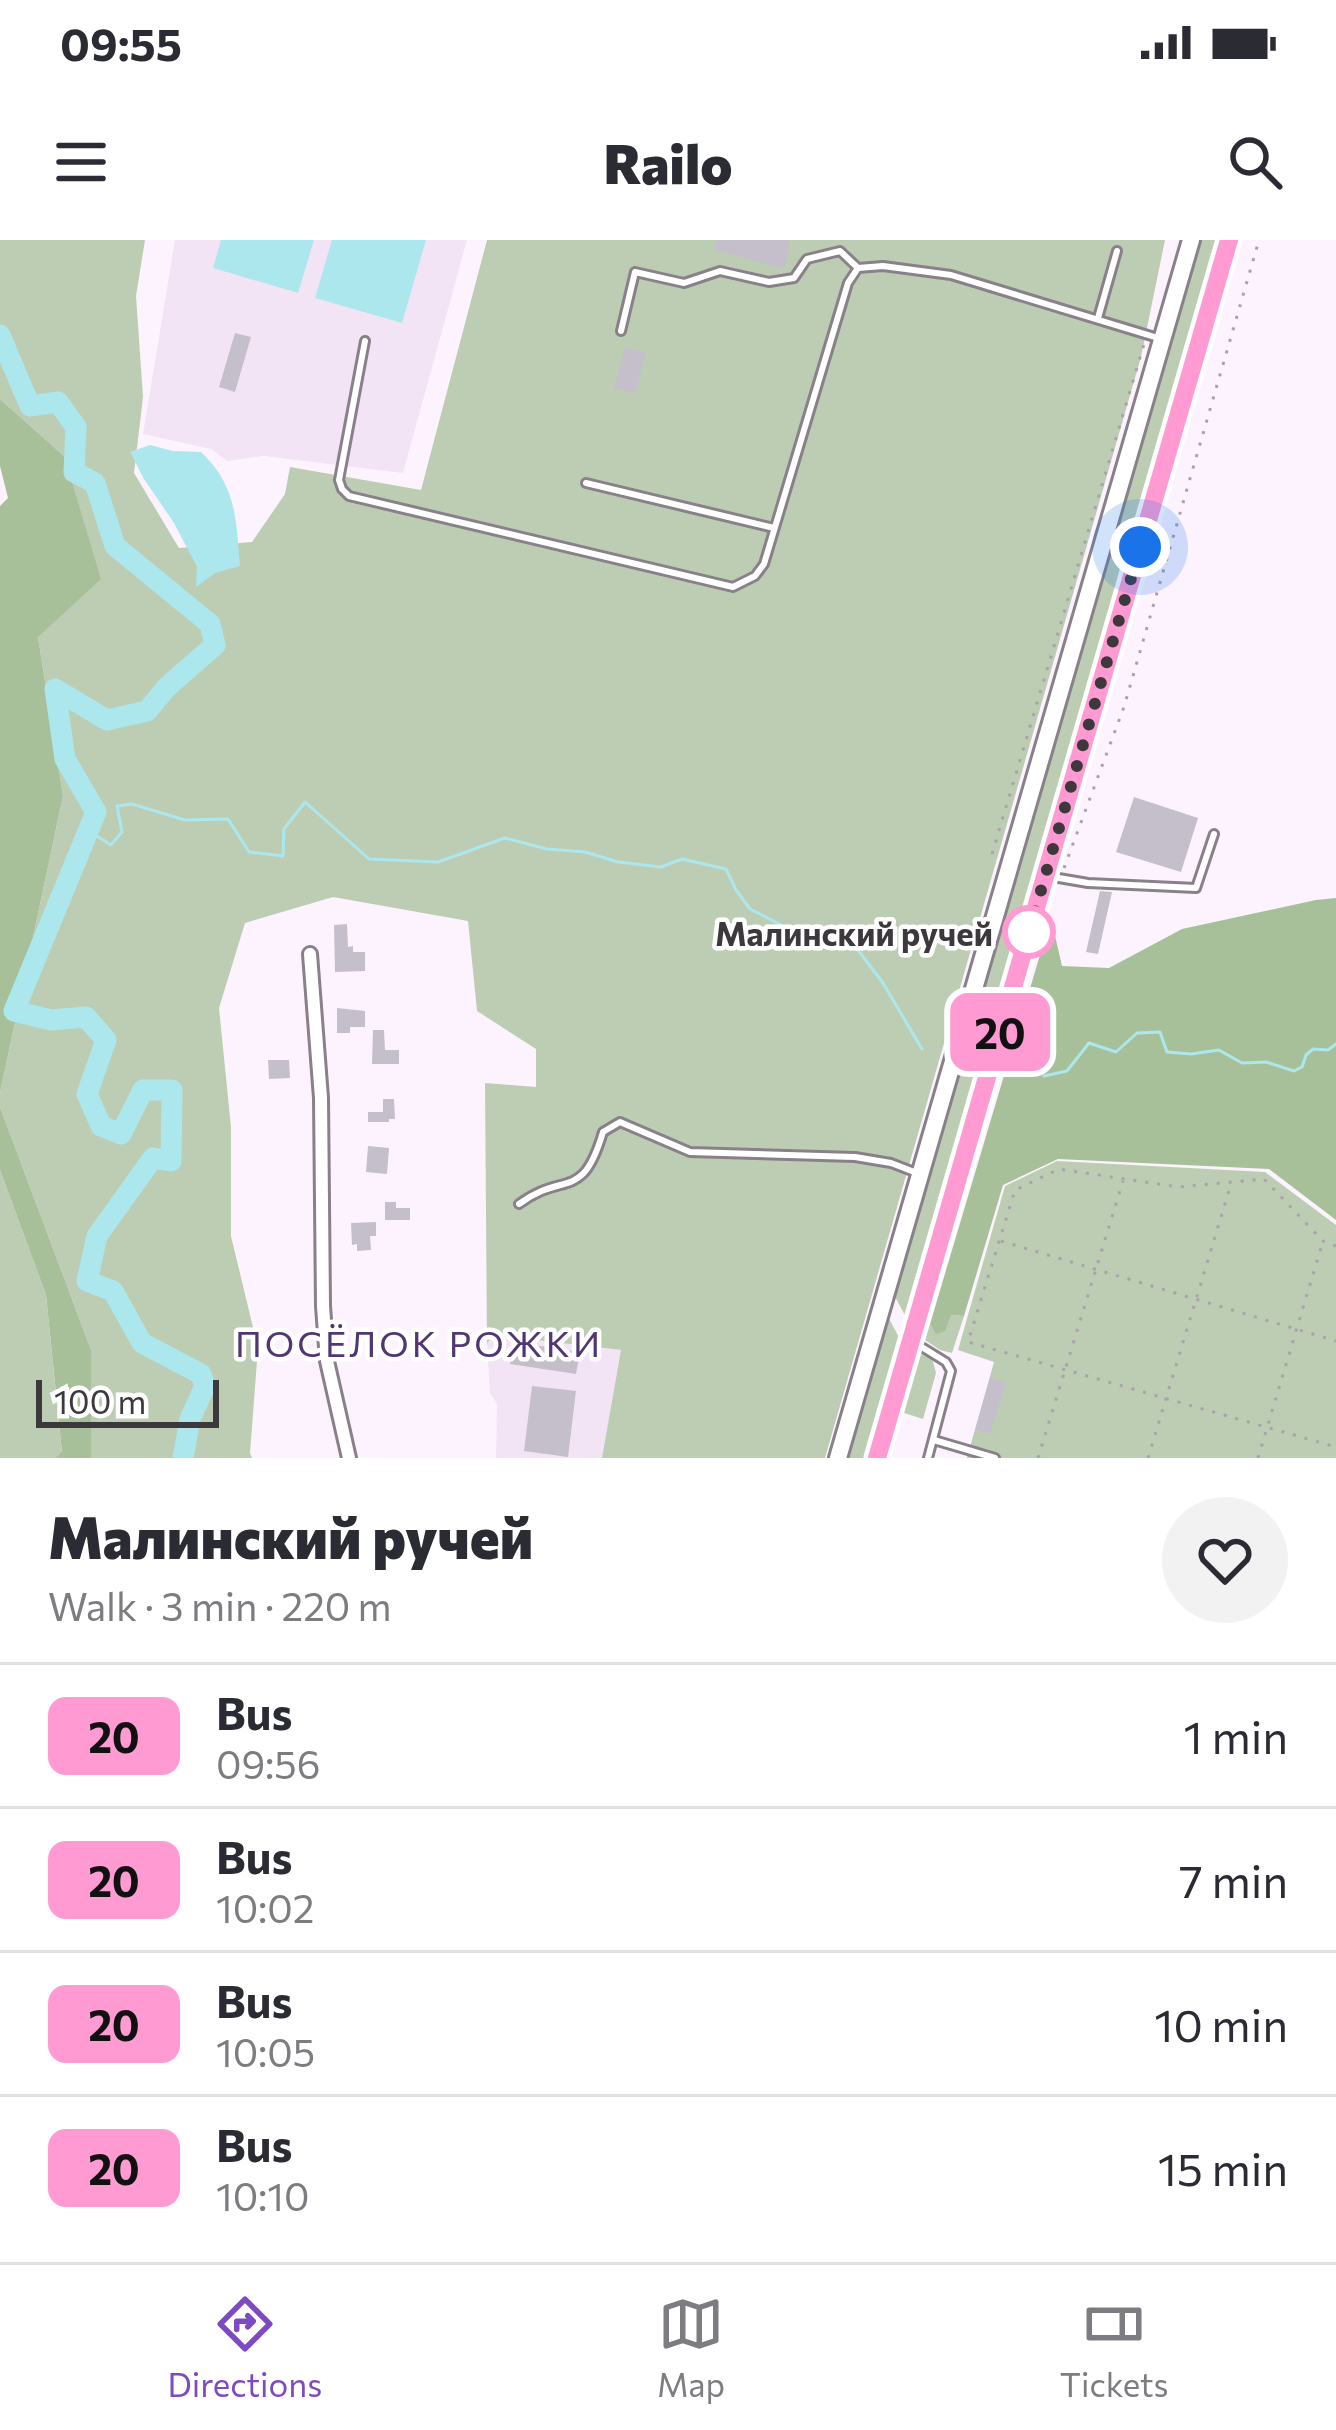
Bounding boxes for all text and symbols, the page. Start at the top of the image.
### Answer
text: 09:55 [60,15,182,70]
icon: menu [48,129,114,195]
text: Railo [603,129,733,195]
icon: search [1222,129,1288,195]
your location [1110,517,1170,577]
marker: Малинский ручей [1004,907,1054,957]
place label: Малинский ручей [715,912,993,953]
line badge: 20 [946,993,1054,1071]
text: 20 [974,1006,1026,1058]
district label: ПОСЁЛОК РОЖКИ [235,1320,603,1364]
scale bar [36,1374,219,1427]
text: 100 m [54,1380,146,1421]
button: heart [1162,1497,1288,1623]
text: Малинский ручей [48,1501,533,1571]
text: Walk · 3 min · 220 m [48,1581,392,1629]
text: Bus [216,1684,292,1739]
text: 1 min [1184,1708,1288,1763]
text: 20 [88,1710,140,1762]
text: 09:56 [216,1739,320,1787]
text: Bus [216,1828,292,1883]
text: 7 min [1179,1852,1288,1907]
text: 20 [88,1854,140,1906]
text: 10:02 [216,1883,314,1931]
text: Bus [216,1972,292,2027]
text: 10 min [1154,1996,1288,2051]
text: 20 [88,1998,140,2050]
text: 10:05 [216,2027,315,2075]
text: Bus [216,2116,292,2171]
text: 15 min [1158,2140,1288,2195]
text: 20 [88,2142,140,2194]
text: 10:10 [216,2171,309,2219]
tab: Directions [167,2291,322,2404]
tab: Map [657,2291,725,2404]
tab: Tickets [1060,2291,1169,2404]

